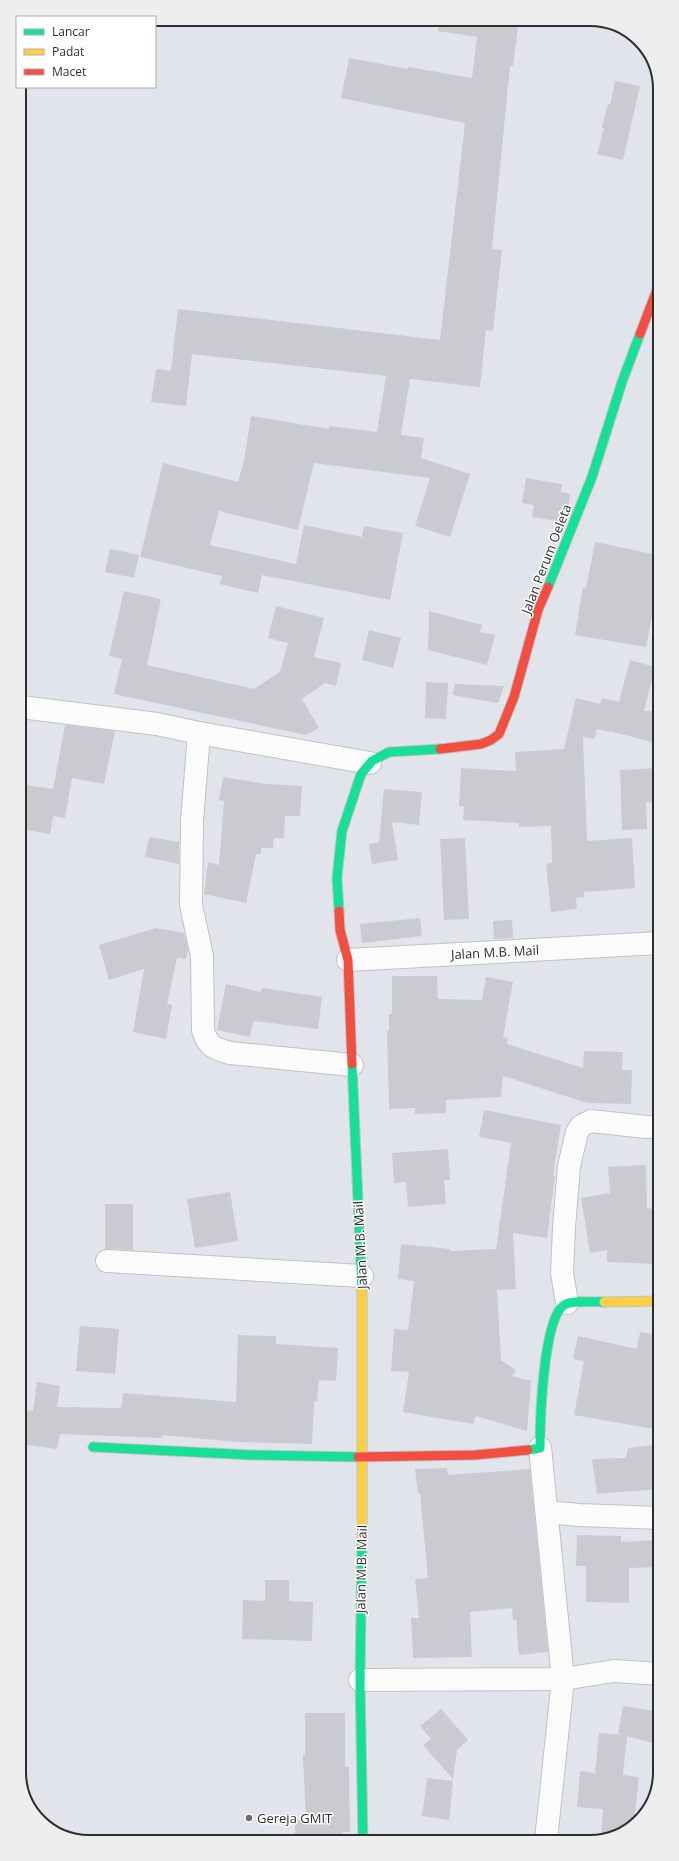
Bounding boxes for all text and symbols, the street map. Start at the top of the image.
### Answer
legend [16,16,156,88]
text: Lancar [52,23,90,40]
text: Padat [52,43,84,60]
text: Macet [52,63,86,80]
street label: Jalan Perum Oeleta [516,502,575,618]
street label: Jalan M.B. Mail [448,941,540,963]
street label: Jalan M.B. Mail [349,1200,371,1292]
street label: Jalan M.B. Mail [351,1525,371,1615]
place label: Gereja GMIT [257,1809,333,1827]
marker: Gereja GMIT [244,1813,254,1823]

